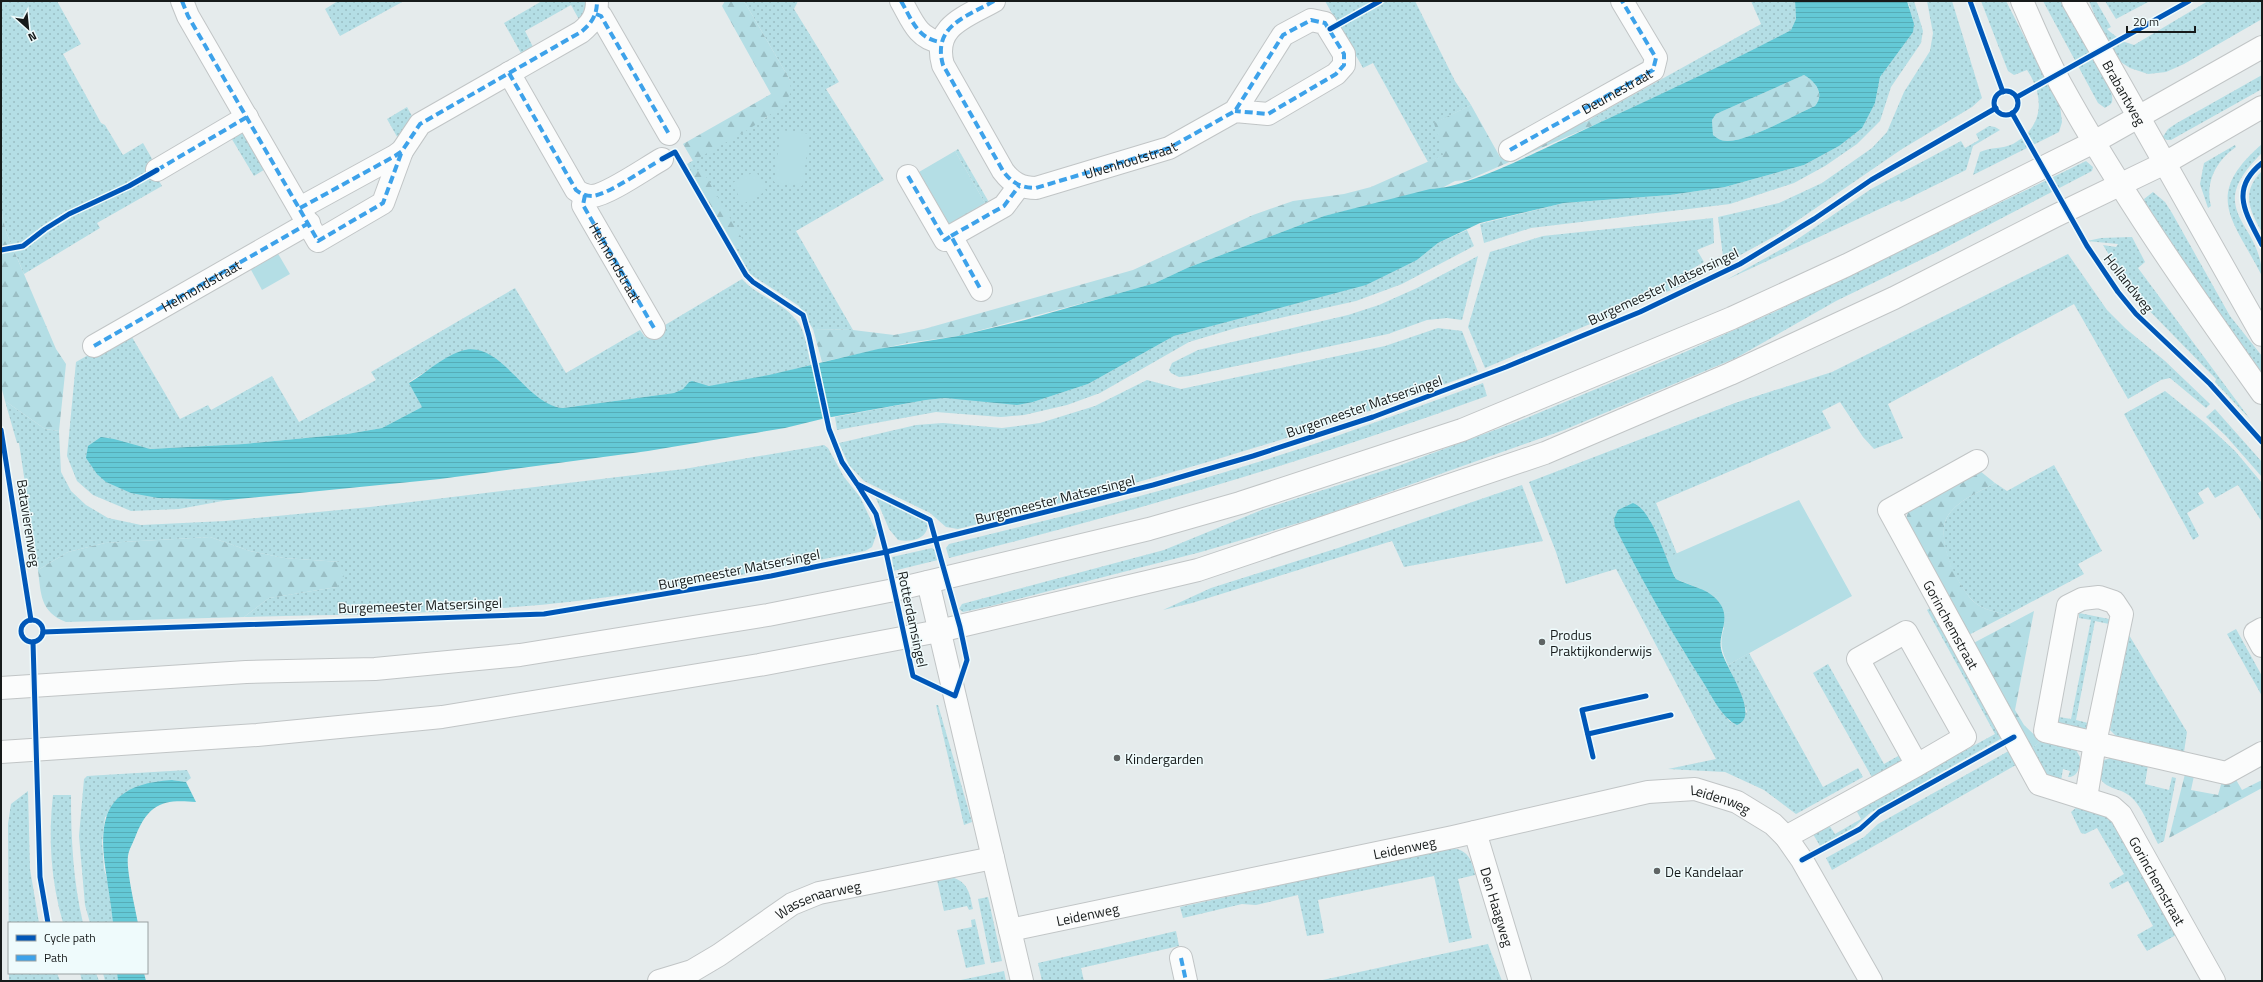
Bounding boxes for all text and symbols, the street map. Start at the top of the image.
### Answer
north arrow [8,8,48,48]
scale bar [2127,8,2195,34]
text: 20 m [2133,12,2159,31]
text: N [26,28,40,46]
street label: Brabantweg [2098,56,2152,129]
street label: Deurnestraat [1577,62,1656,119]
street label: Ulvenhoutstraat [1081,135,1181,184]
street label: Helmondstraat [585,218,647,306]
street label: Burgemeester Matsersingel [1584,242,1742,330]
street label: Hollandweg [2099,249,2159,317]
street label: Helmondstraat [157,254,245,316]
street label: Burgemeester Matsersingel [1283,369,1445,443]
street label: Burgemeester Matsersingel [973,469,1137,529]
street label: Batavierenweg [12,478,46,568]
street label: Burgemeester Matsersingel [656,543,822,595]
street label: Rotterdamsingel [893,569,933,669]
street label: Gorinchemstraat [1919,576,1985,673]
street label: Burgemeester Matsersingel [338,592,502,618]
place label: Produs Praktijkonderwijs [1550,624,1652,661]
marker: Produs Praktijkonderwijs [1537,637,1547,647]
place label: Kindergarden [1125,748,1204,769]
marker: Kindergarden [1112,753,1122,763]
street label: Leidenweg [1690,778,1755,819]
street label: Leidenweg [1371,830,1438,864]
street label: Gorinchemstraat [2124,832,2191,929]
place label: De Kandelaar [1665,861,1743,882]
street label: Den Haagweg [1476,864,1520,949]
marker: De Kandelaar [1652,866,1662,876]
street label: Wassenaarweg [770,874,862,924]
street label: Leidenweg [1054,897,1121,931]
legend [8,922,148,974]
text: Cycle path [44,928,96,947]
text: Path [44,948,68,967]

